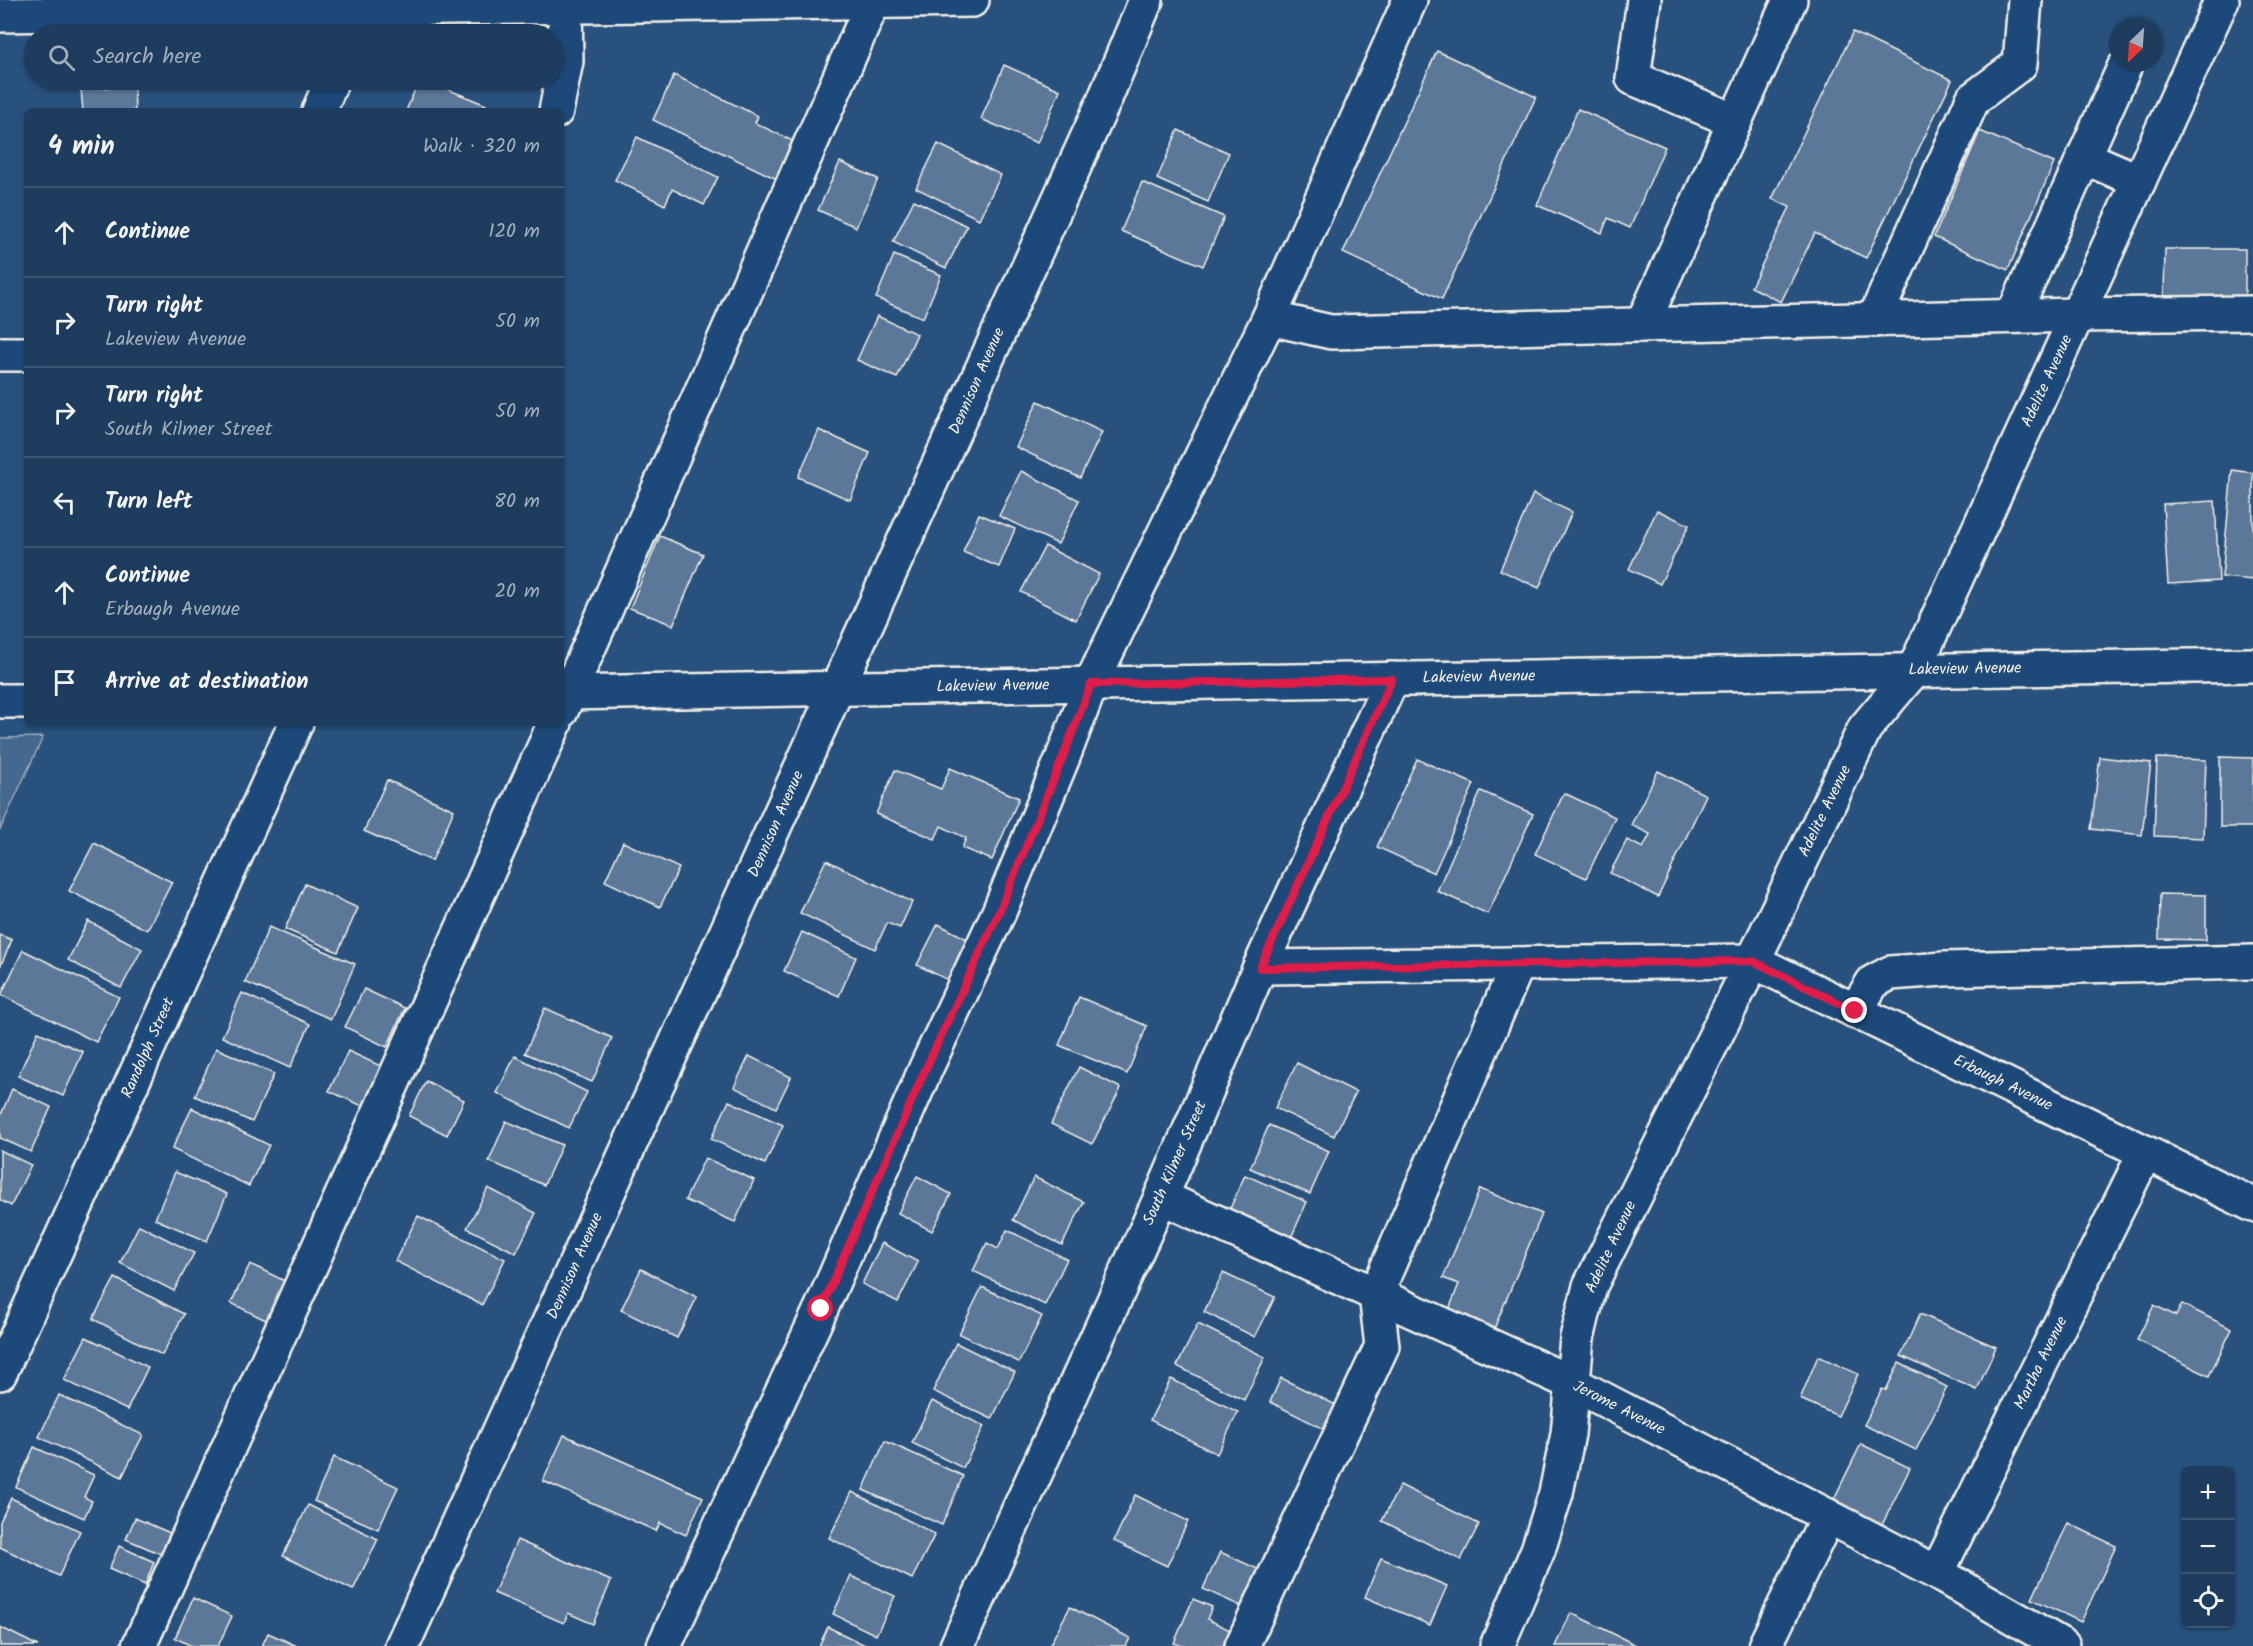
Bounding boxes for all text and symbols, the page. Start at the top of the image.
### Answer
north arrow [2109,18,2163,72]
search box [24,24,564,90]
text: Search here [93,40,201,75]
icon: search [45,41,78,74]
text: 4 min [48,126,115,168]
text: Walk · 320 m [423,131,540,163]
text: Continue [105,215,190,250]
icon: ahead [48,216,81,249]
text: 120 m [488,216,540,248]
text: Turn right [105,289,203,324]
icon: right [48,306,81,339]
text: 50 m [495,306,540,338]
text: Lakeview Avenue [105,324,246,356]
street label: Dennison Avenue [942,324,1012,438]
street label: Adelite Avenue [2015,331,2079,431]
text: Turn right [105,379,203,414]
icon: right [48,396,81,429]
text: 50 m [495,396,540,428]
text: South Kilmer Street [105,414,273,446]
text: Turn left [105,485,192,520]
icon: left [48,486,81,519]
text: 80 m [494,486,540,518]
text: Continue [105,559,190,594]
icon: ahead [48,576,81,609]
text: 20 m [494,576,540,608]
text: Erbaugh Avenue [105,594,240,626]
street label: Lakeview Avenue [1908,656,2022,682]
street label: Lakeview Avenue [1422,664,1536,690]
text: Arrive at destination [105,665,308,700]
icon: arrive [48,666,81,699]
street label: Lakeview Avenue [936,673,1050,699]
street label: Adelite Avenue [1792,761,1858,861]
street label: Dennison Avenue [741,767,811,881]
street label: Randolph Street [115,993,182,1102]
route end [1841,997,1867,1023]
street label: Erbaugh Avenue [1949,1048,2057,1118]
street label: South Kilmer Street [1136,1096,1214,1229]
street label: Adelite Avenue [1579,1197,1643,1297]
street label: Dennison Avenue [540,1209,610,1323]
route start [807,1295,833,1321]
street label: Martha Avenue [2008,1312,2074,1414]
street label: Jerome Avenue [1568,1374,1670,1442]
map controls [2181,1466,2235,1628]
button: + [2181,1466,2235,1520]
button: − [2181,1520,2235,1574]
button: locate [2181,1574,2235,1628]

